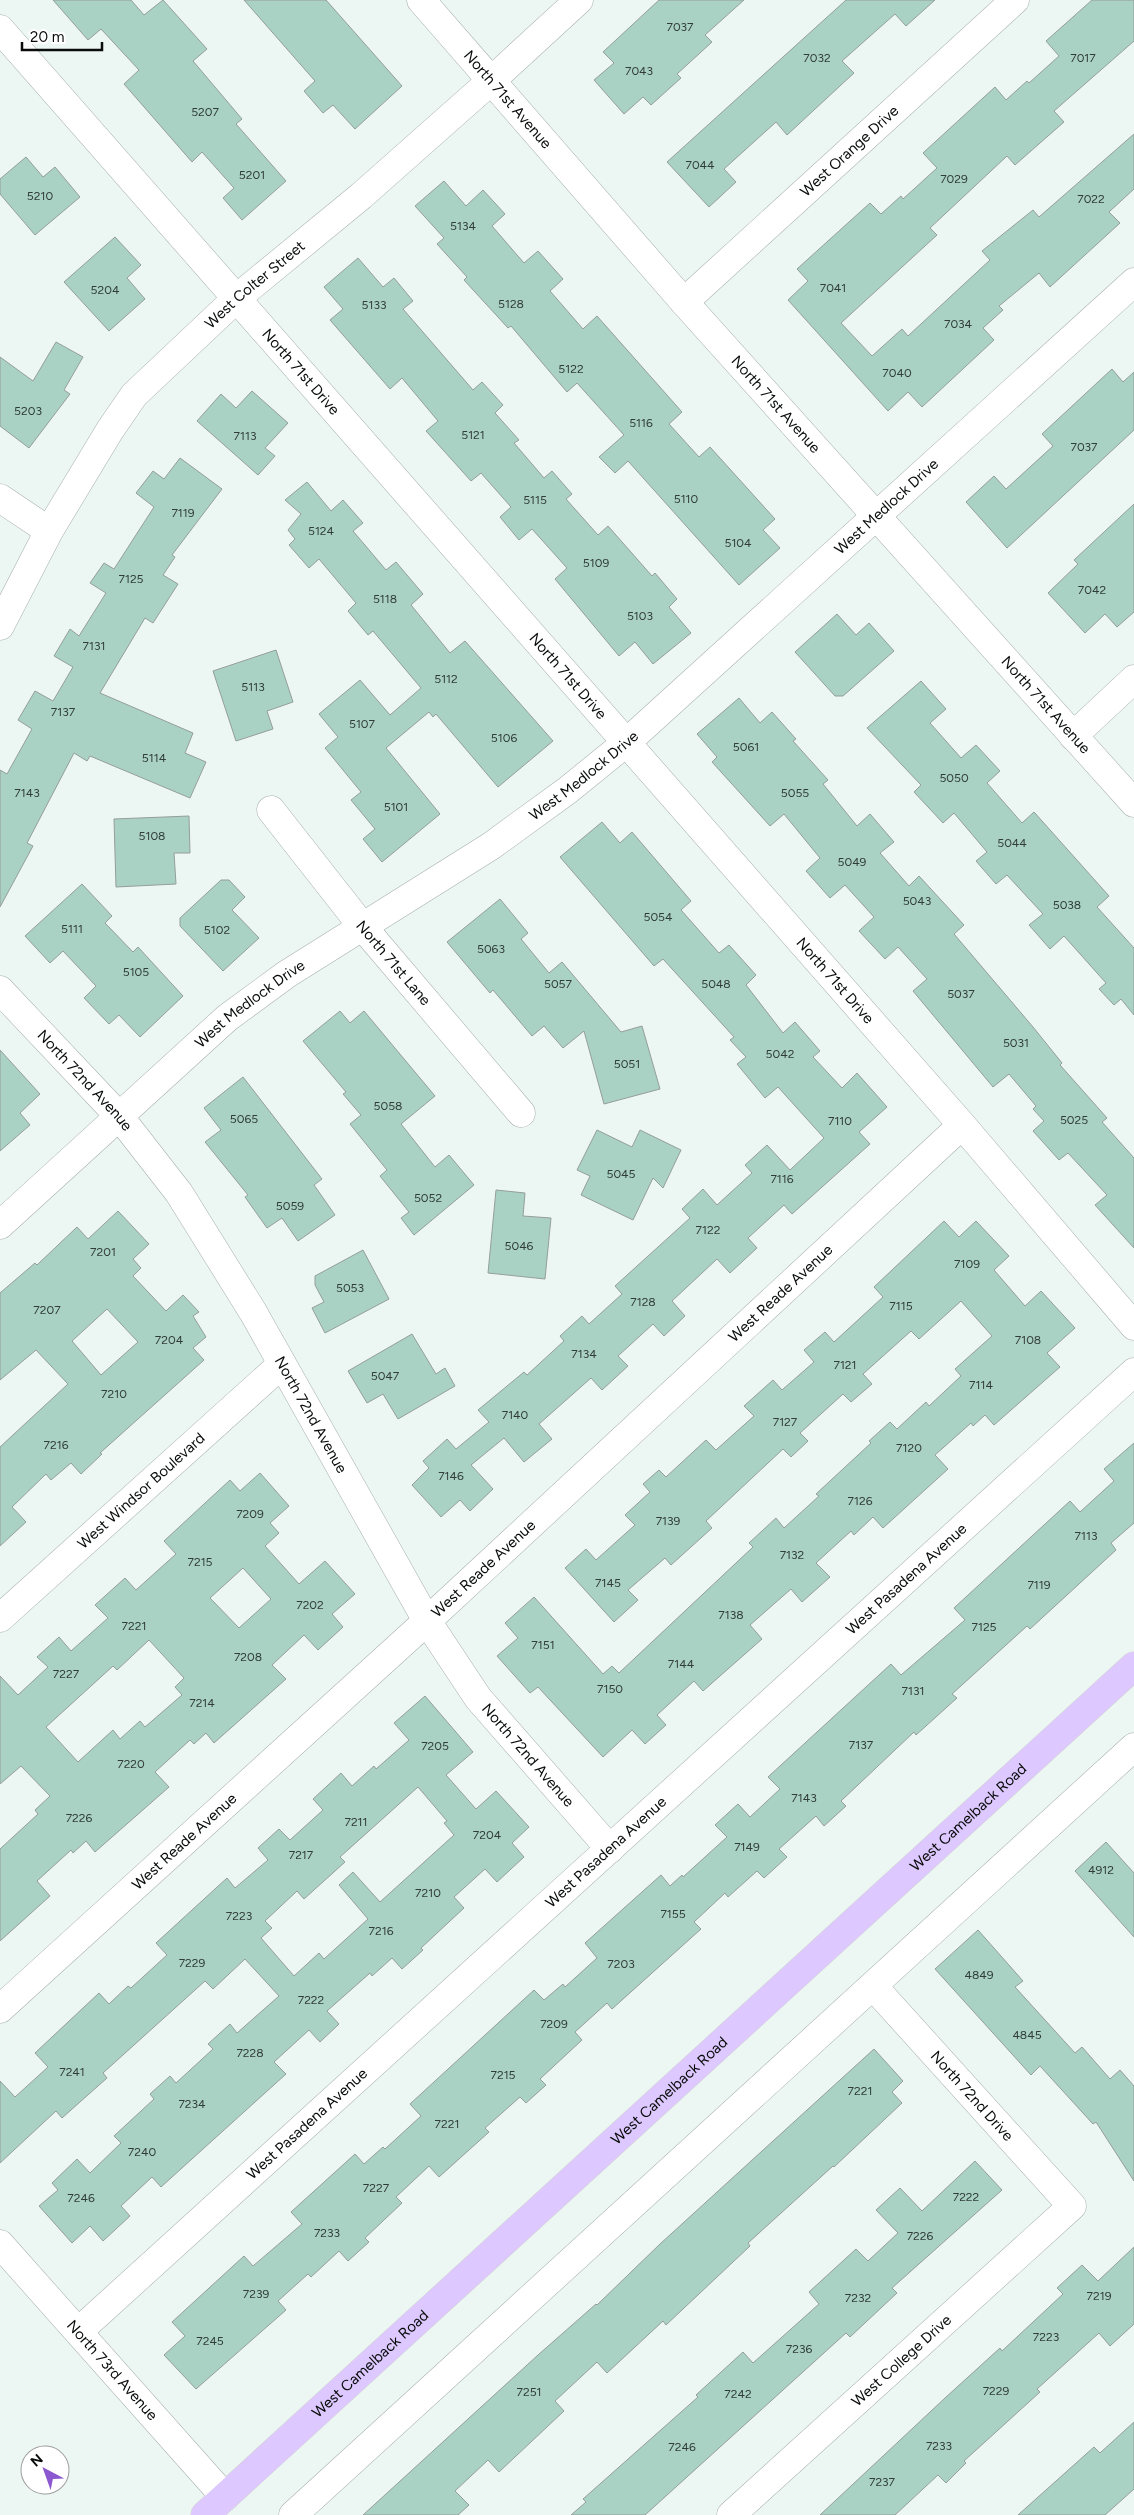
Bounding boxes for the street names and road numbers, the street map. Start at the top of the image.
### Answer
street label: North 71st Avenue [460,47,555,152]
street label: West Orange Drive [797,102,902,200]
street label: West Colter Street [201,237,309,332]
street label: North 71st Drive [258,325,343,418]
street label: North 71st Avenue [728,352,824,457]
street label: West Medlock Drive [831,455,942,558]
street label: North 71st Drive [525,629,611,723]
street label: North 71st Avenue [998,653,1094,757]
street label: West Medlock Drive [526,727,642,824]
street label: North 71st Lane [352,917,435,1009]
street label: North 71st Drive [793,934,878,1027]
street label: West Medlock Drive [191,956,308,1052]
street label: North 72nd Avenue [34,1026,136,1134]
street label: West Reade Avenue [725,1241,836,1346]
street label: North 72nd Avenue [271,1353,351,1476]
street label: West Windsor Boulevard [74,1429,208,1553]
street label: West Reade Avenue [428,1516,539,1621]
street label: West Pasadena Avenue [842,1520,970,1638]
street label: North 72nd Avenue [478,1700,578,1811]
street label: West Camelback Road [906,1760,1030,1875]
street label: West Reade Avenue [128,1789,240,1894]
street label: West Pasadena Avenue [542,1793,670,1911]
street label: West Camelback Road [607,2033,731,2148]
street label: North 72nd Drive [927,2047,1017,2145]
street label: West Pasadena Avenue [243,2064,371,2183]
street label: West Camelback Road [308,2306,432,2422]
street label: West College Drive [848,2311,955,2410]
street label: North 73rd Avenue [63,2317,161,2424]

